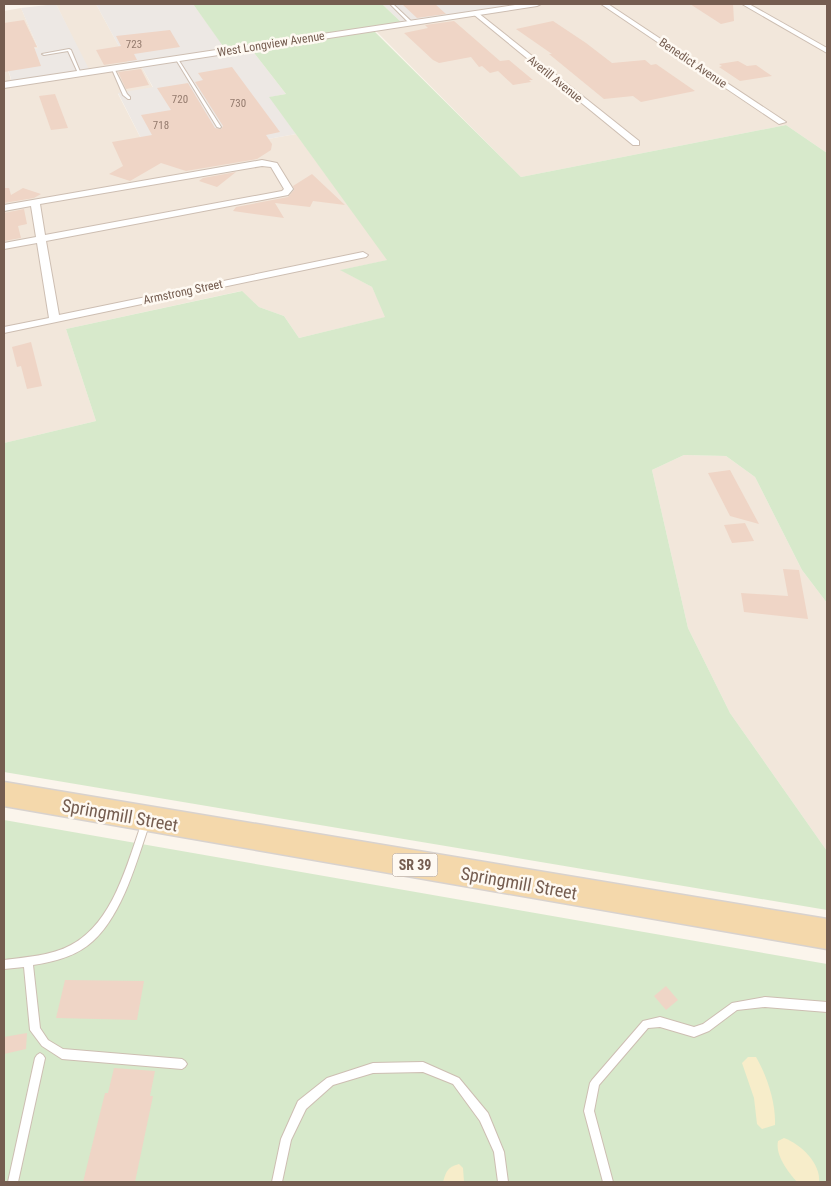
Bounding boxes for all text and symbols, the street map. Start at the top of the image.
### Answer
street label: West Longview Avenue [216,29,326,59]
street label: Benedict Avenue [656,35,730,91]
house number: 723 [126,38,142,51]
street label: Averill Avenue [525,53,586,106]
house number: 720 [172,93,188,106]
house number: 730 [230,97,246,110]
house number: 718 [153,119,169,132]
street label: Armstrong Street [142,277,224,307]
street label: Springmill Street [60,794,180,836]
road number: SR 39 [392,854,438,876]
street label: Springmill Street [459,862,579,904]

